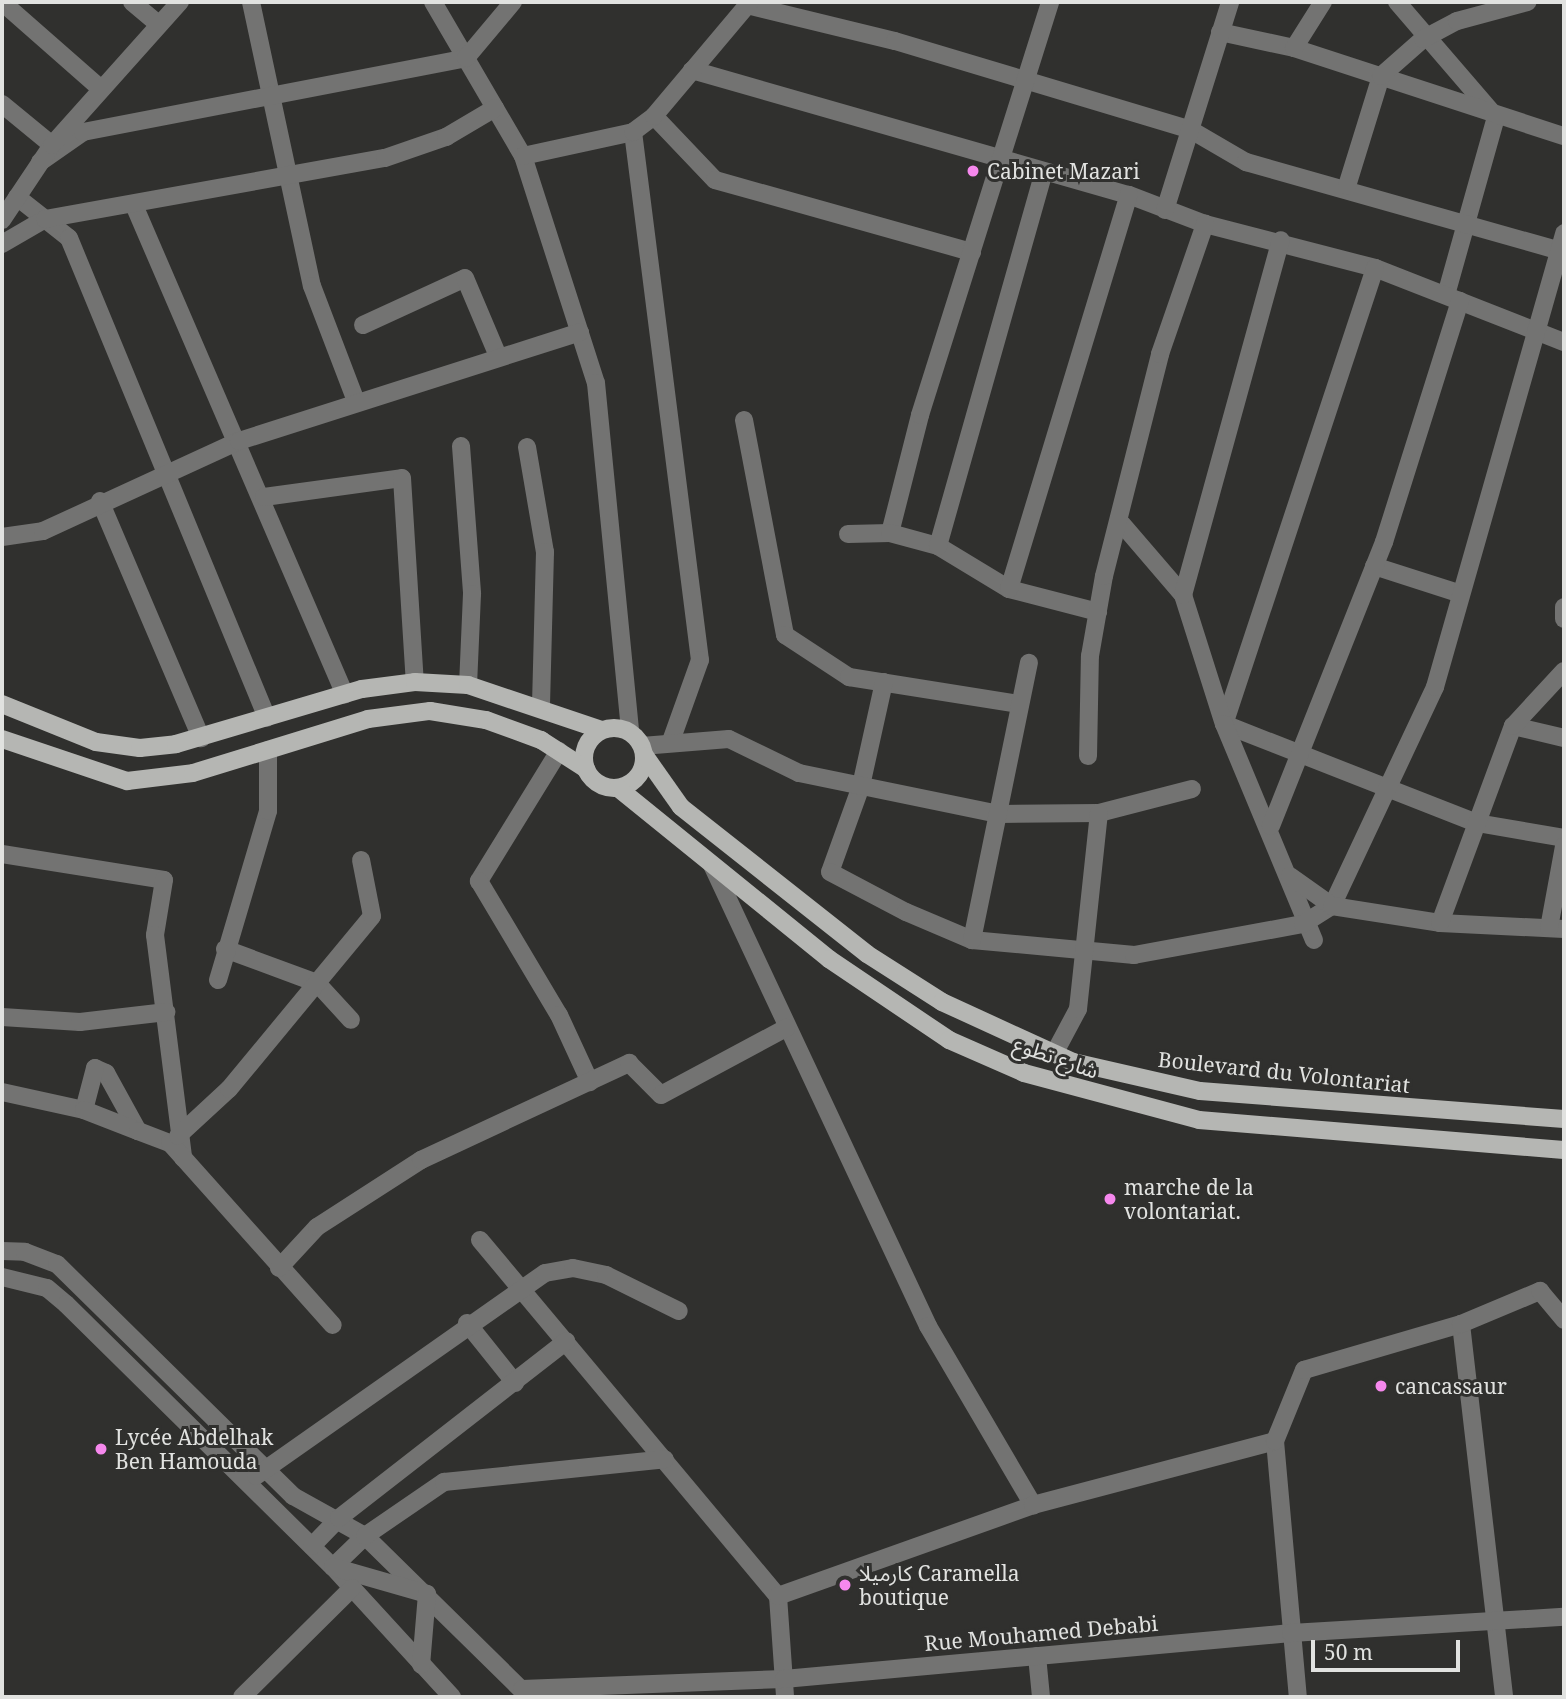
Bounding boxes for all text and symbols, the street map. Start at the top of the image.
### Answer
place label: Cabinet Mazari [987,158,1140,184]
marker: Cabinet Mazari [965,163,981,179]
street label: شارع تطوع [1010,1031,1102,1083]
street label: Boulevard du Volontariat [1157,1046,1411,1098]
place label: marche de la volontariat. [1124,1174,1254,1224]
marker: marche de la volontariat. [1102,1191,1118,1207]
place label: cancassaur [1395,1373,1507,1399]
marker: cancassaur [1373,1378,1389,1394]
place label: Lycée Abdelhak Ben Hamouda [115,1424,273,1474]
marker: Lycée Abdelhak Ben Hamouda [93,1441,109,1457]
place label: كارميلا Caramella boutique [859,1560,1019,1610]
marker: كارميلا Caramella boutique [837,1577,853,1593]
street label: Rue Mouhamed Debabi [923,1610,1159,1656]
scale bar [1314,1626,1463,1670]
text: 50 m [1324,1638,1373,1666]

